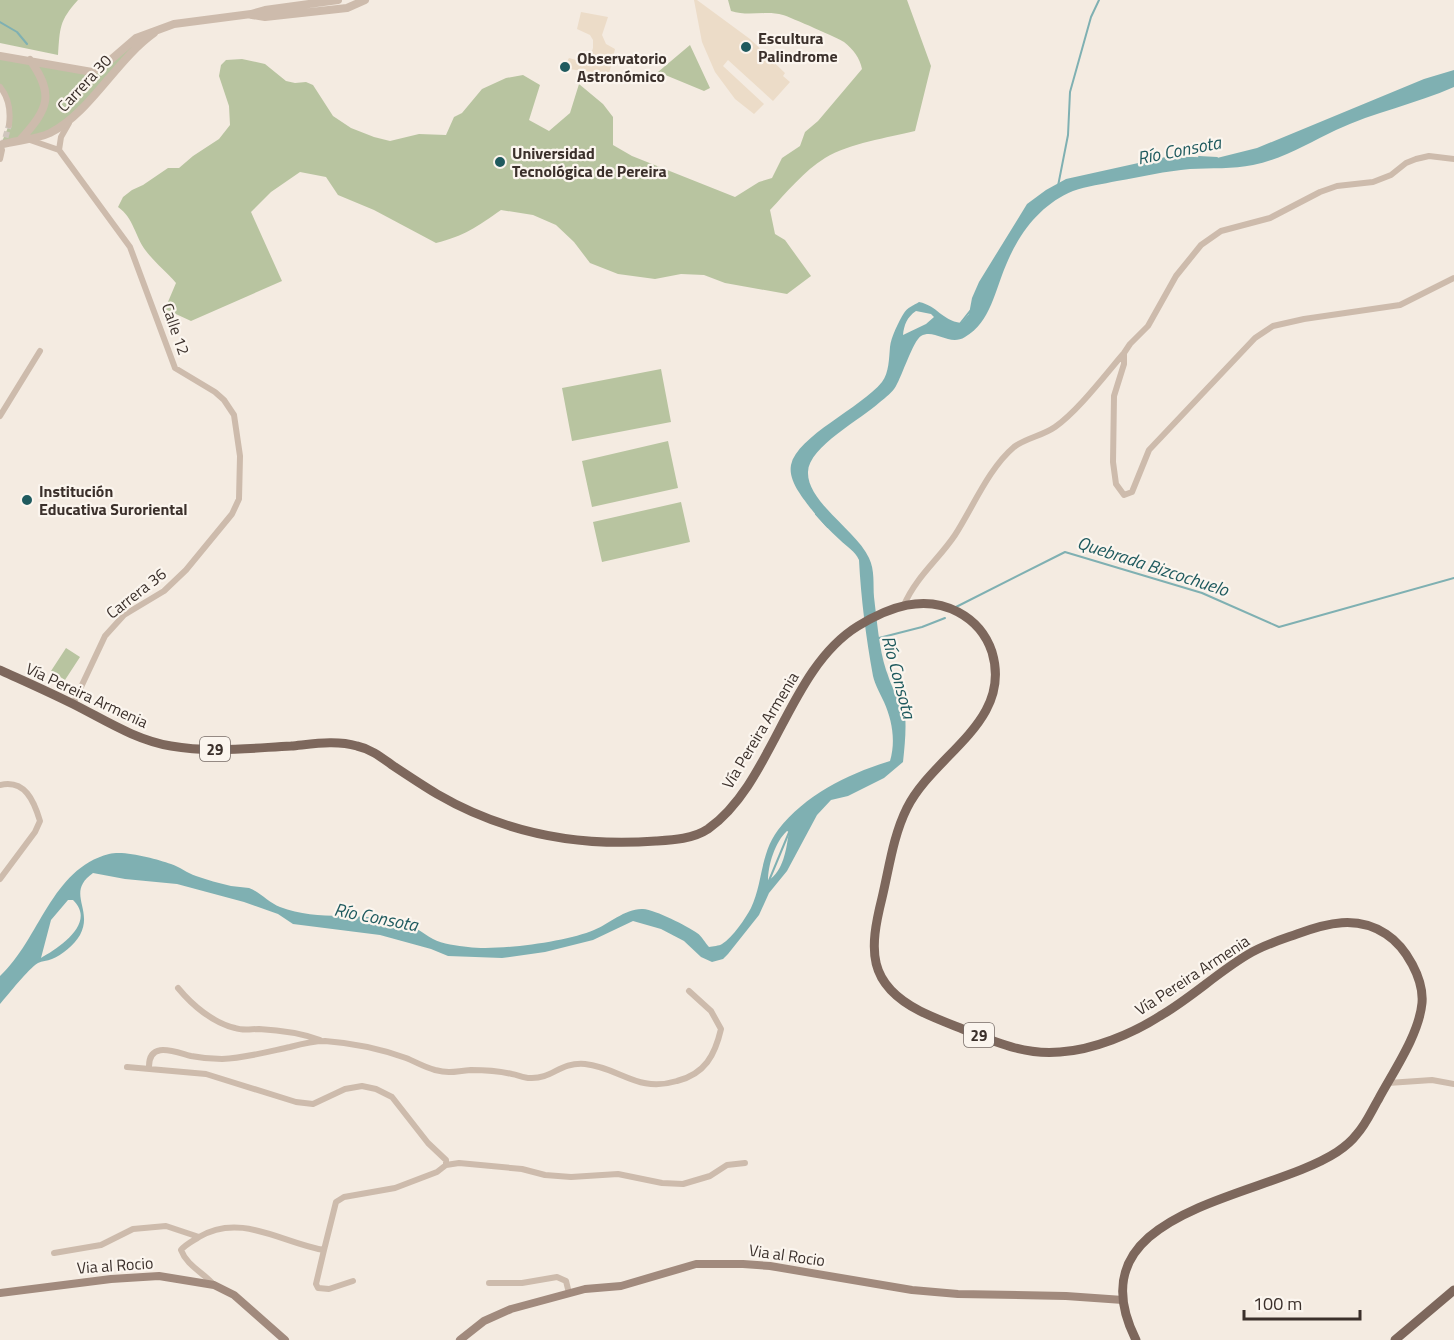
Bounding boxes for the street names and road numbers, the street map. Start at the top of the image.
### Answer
street label: Carrera 30 [51,49,117,117]
street label: Calle 12 [156,300,196,358]
street label: Carrera 36 [101,562,171,624]
street label: Vía Pereira Armenia [22,656,152,734]
street label: Vía Pereira Armenia [716,667,804,793]
road number: 29 [200,737,230,761]
street label: Vía Pereira Armenia [1130,929,1254,1021]
road number: 29 [964,1023,994,1047]
street label: Via al Rocio [747,1238,827,1272]
street label: Via al Rocio [76,1250,154,1280]

